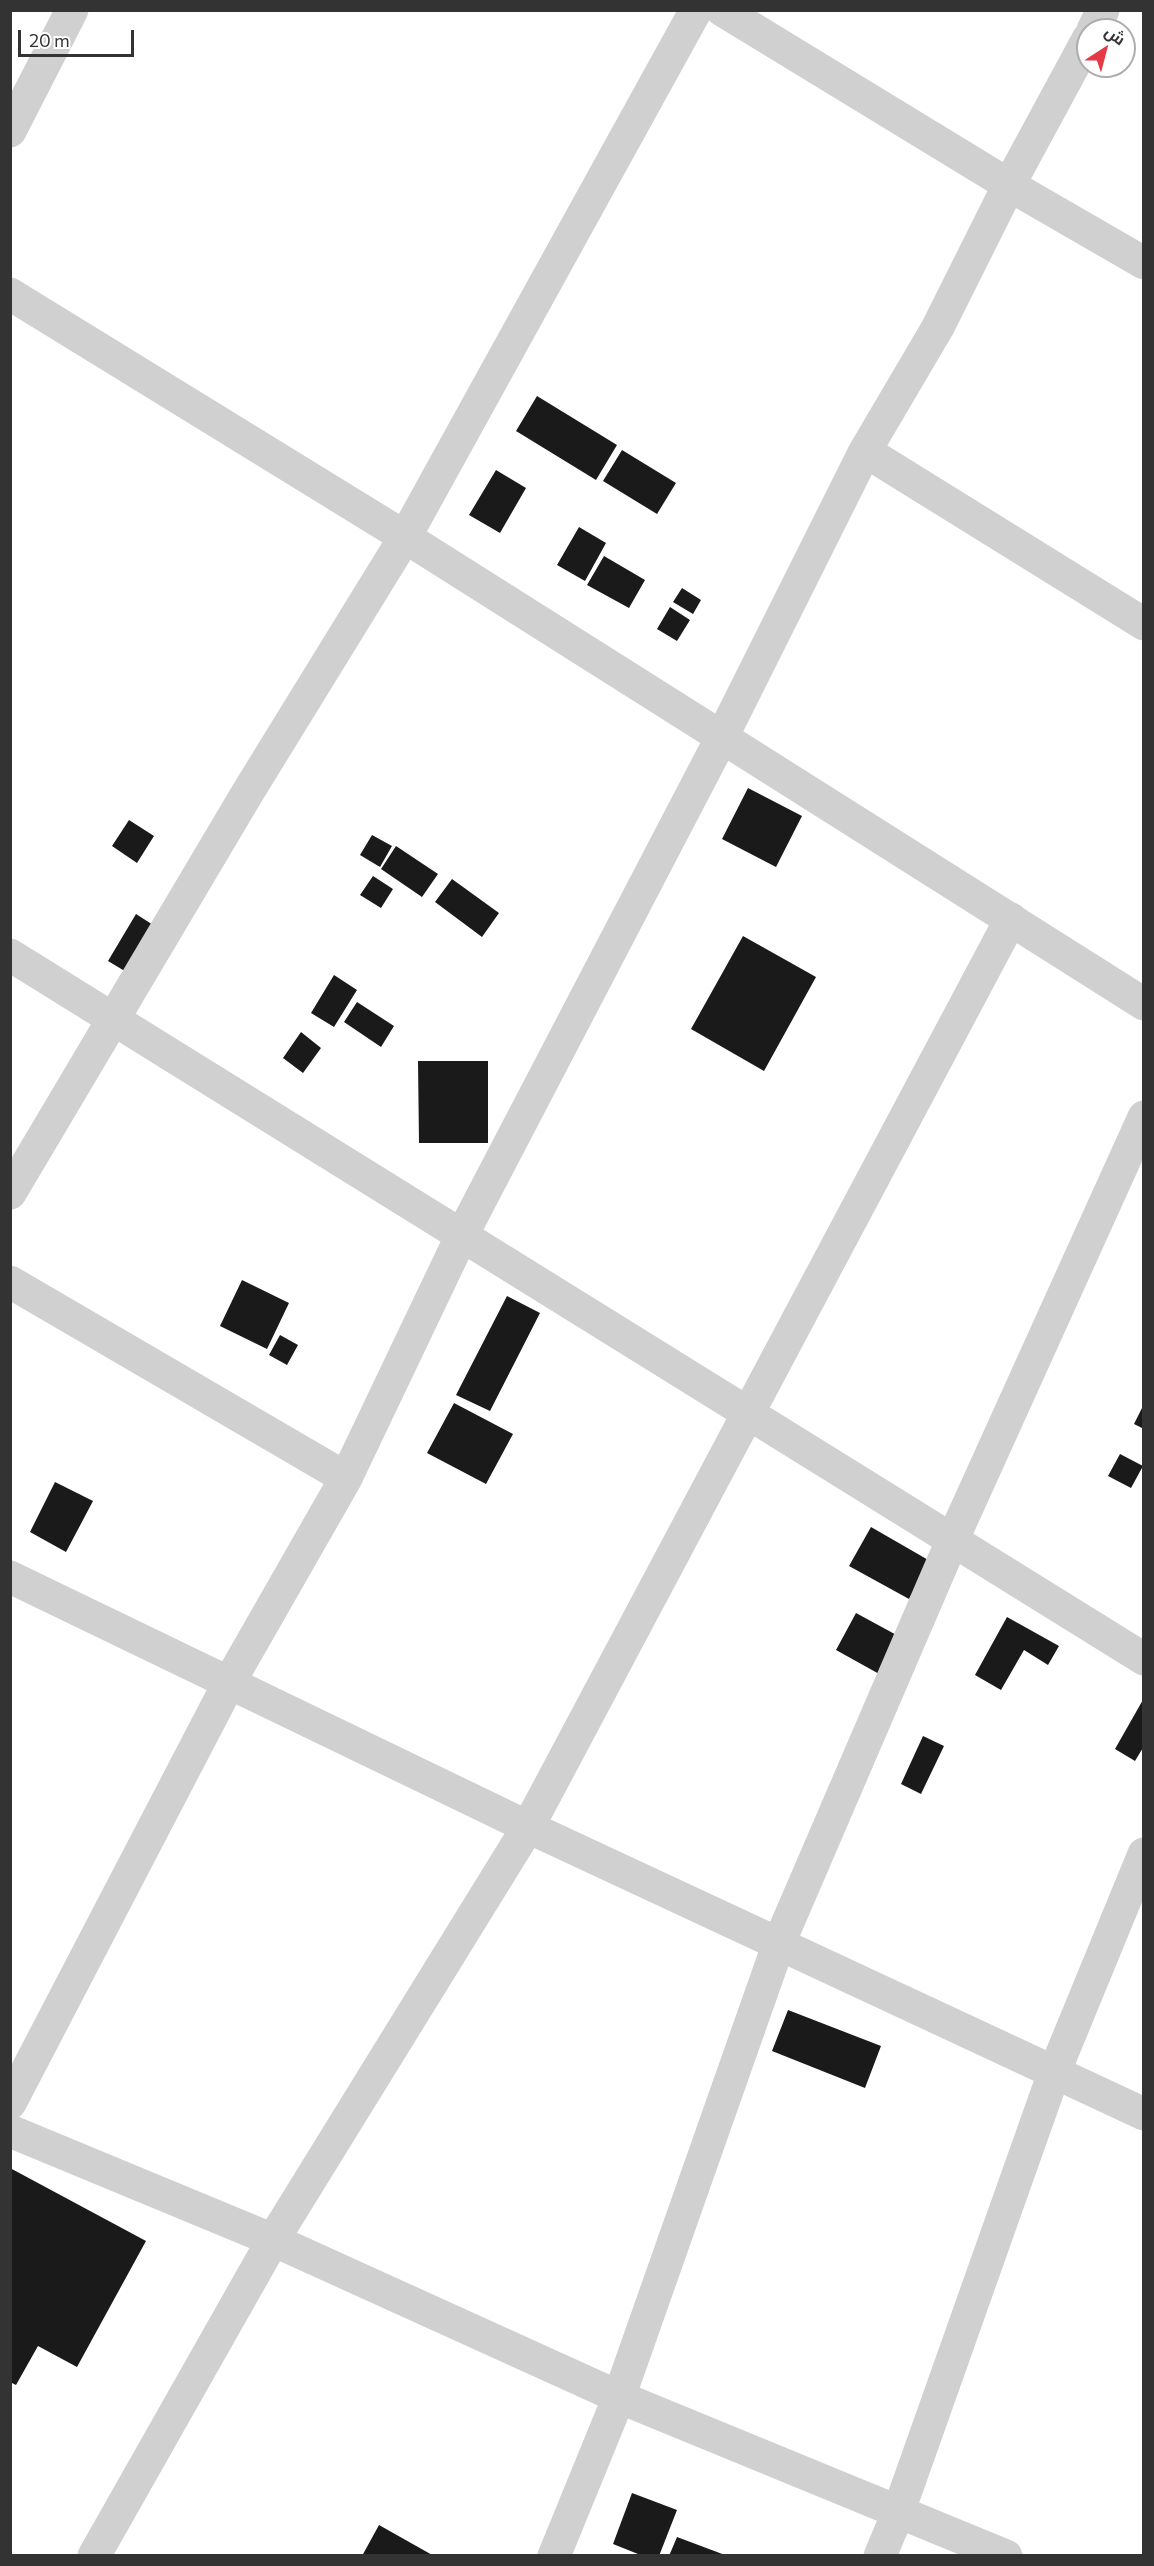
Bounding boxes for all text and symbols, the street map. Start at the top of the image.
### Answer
scale bar [21,18,136,56]
north arrow [1076,18,1136,78]
text: ش [1102,21,1130,48]
text: 20 m [29,29,70,51]

